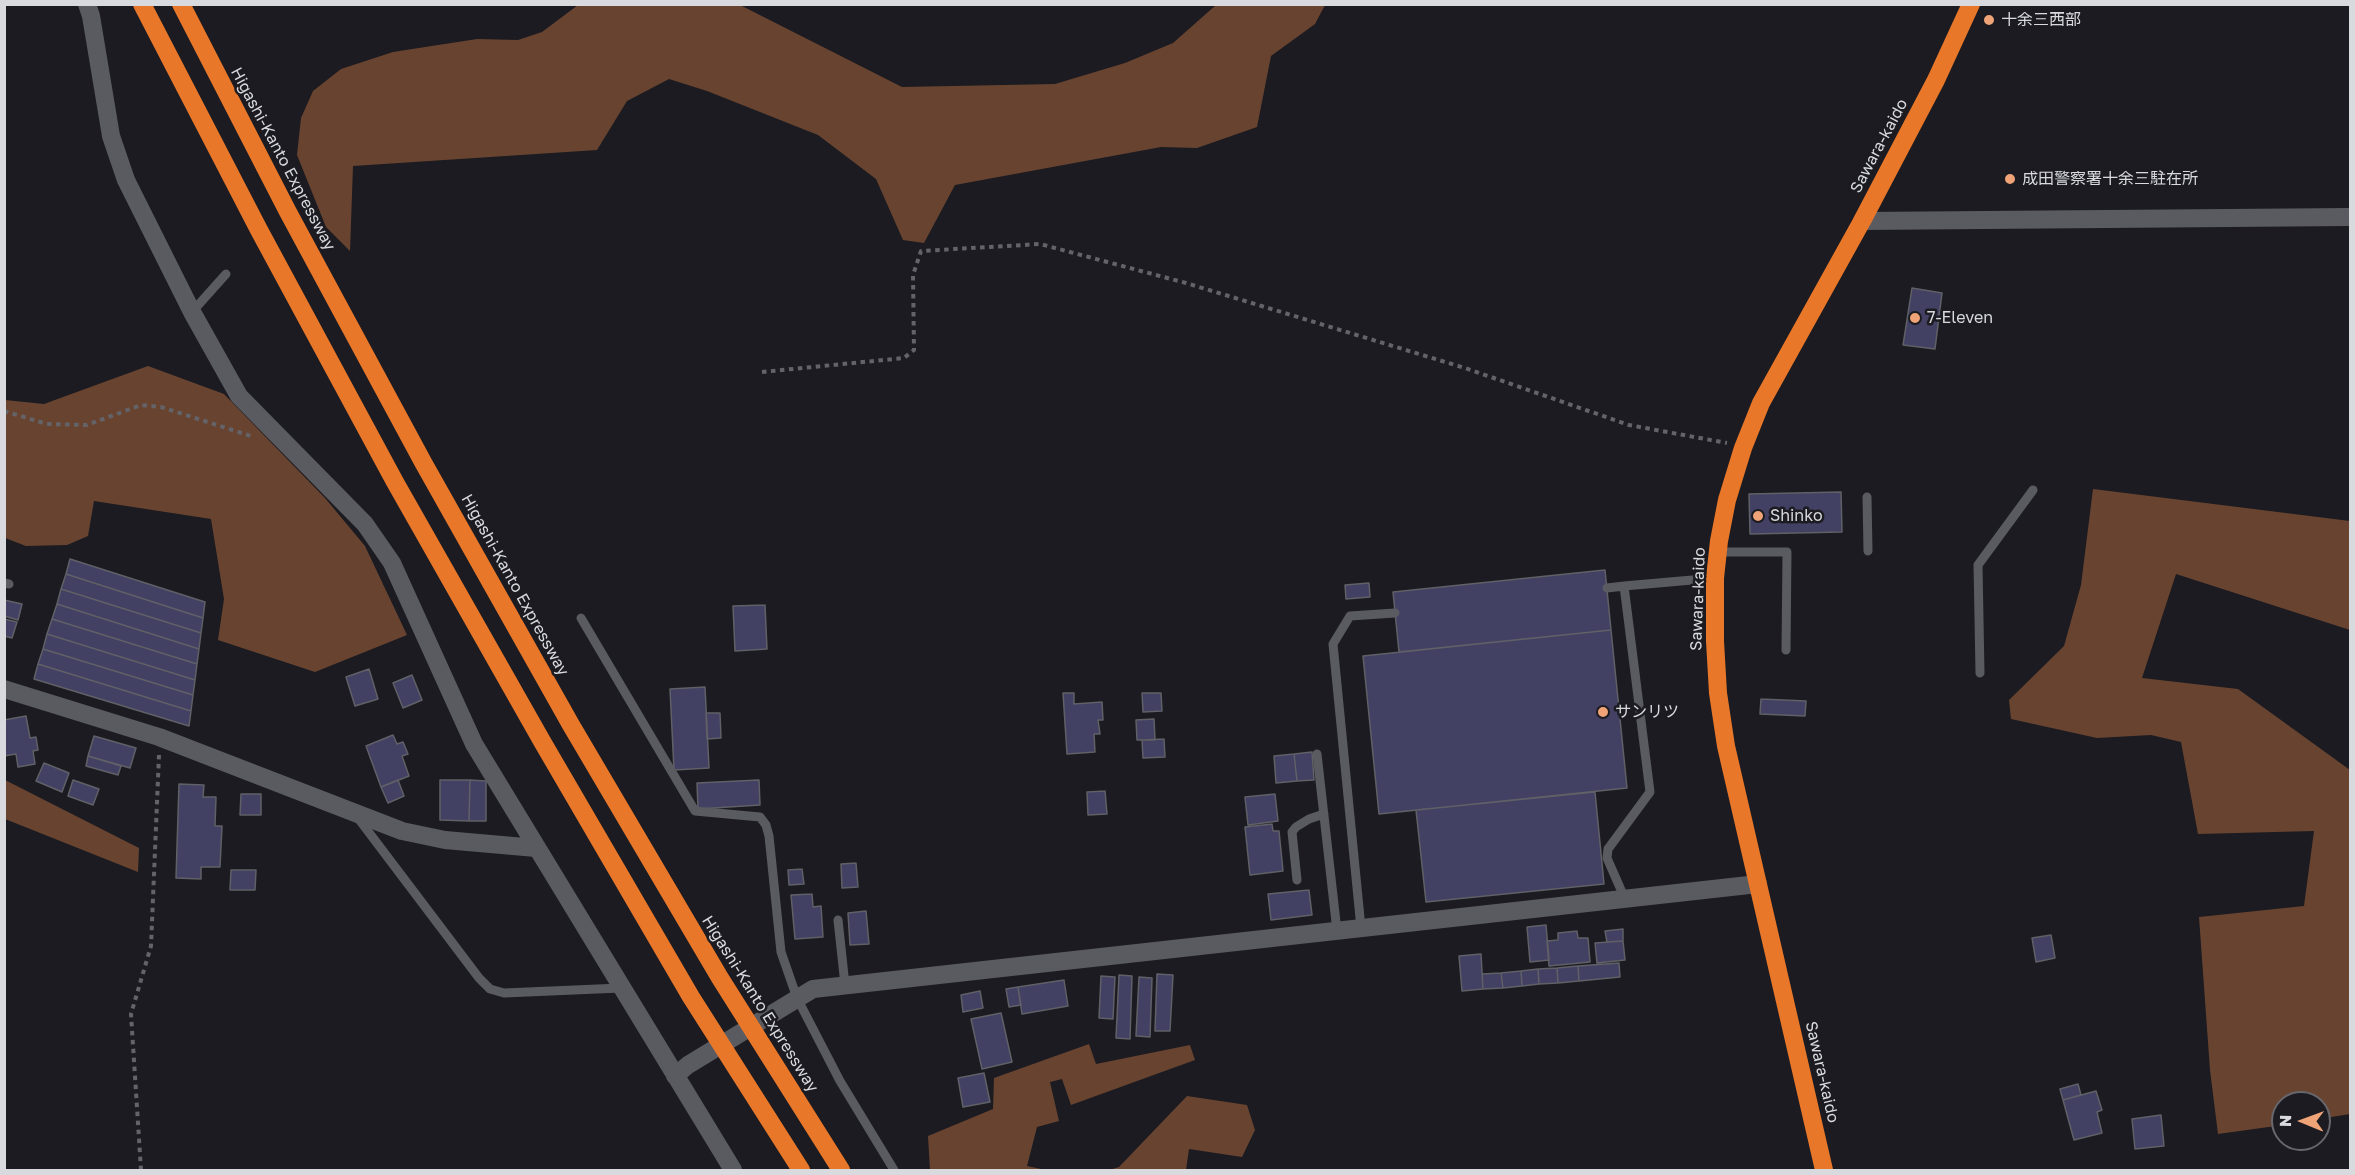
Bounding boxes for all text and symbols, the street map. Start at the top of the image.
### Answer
place label: 十余三西部 [2001,10,2081,30]
marker: 十余三西部 [1982,13,1996,27]
street label: Higashi-Kanto Expressway [226,64,340,254]
street label: Sawara-kaido [1846,96,1912,196]
place label: 成田警察署十余三駐在所 [2022,169,2198,189]
marker: 成田警察署十余三駐在所 [2003,172,2017,186]
place label: 7-Eleven [1927,308,1993,328]
marker: 7-Eleven [1908,311,1922,325]
street label: Higashi-Kanto Expressway [457,491,573,679]
place label: Shinko [1770,506,1823,526]
marker: Shinko [1751,509,1765,523]
street label: Sawara-kaido [1687,547,1709,651]
place label: サンリツ [1615,702,1679,722]
marker: サンリツ [1596,705,1610,719]
street label: Higashi-Kanto Expressway [698,912,822,1096]
street label: Sawara-kaido [1801,1019,1843,1125]
north arrow [2271,1091,2331,1151]
text: N [2275,1114,2295,1127]

